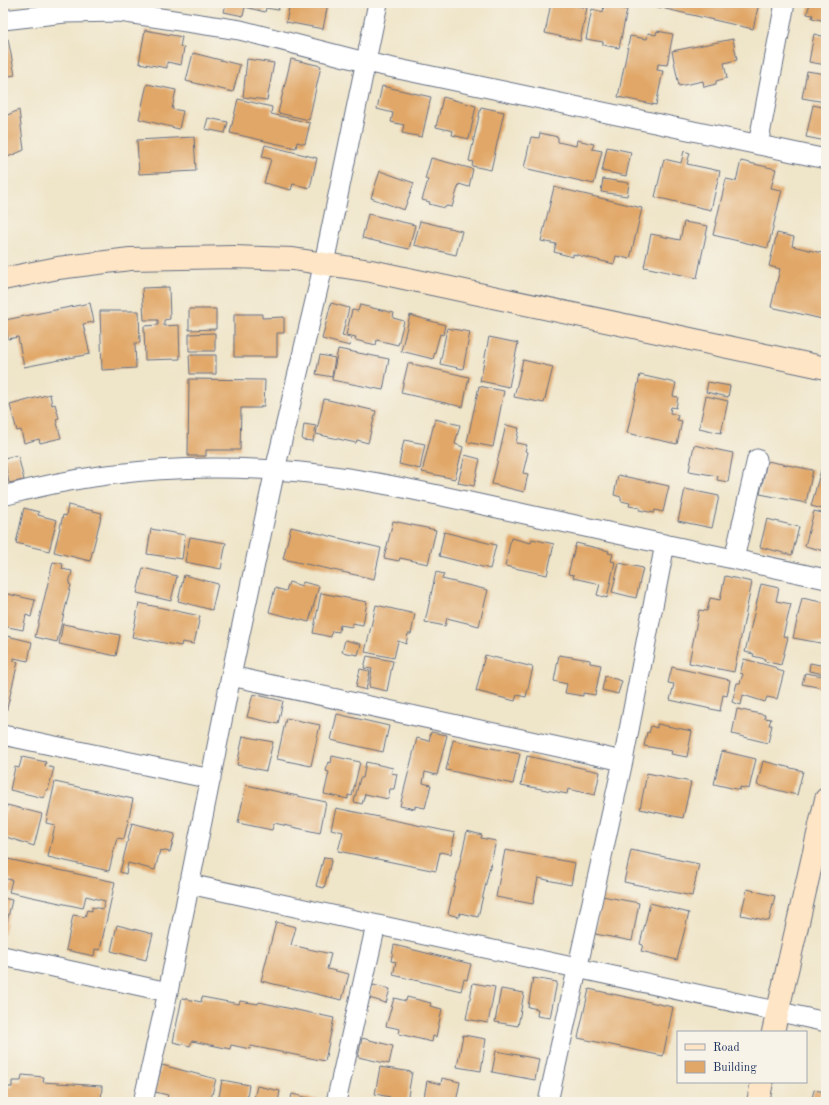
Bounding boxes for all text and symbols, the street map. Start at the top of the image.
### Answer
legend [677,1031,807,1083]
text: Road [713,1042,740,1054]
text: Building [713,1062,757,1074]

